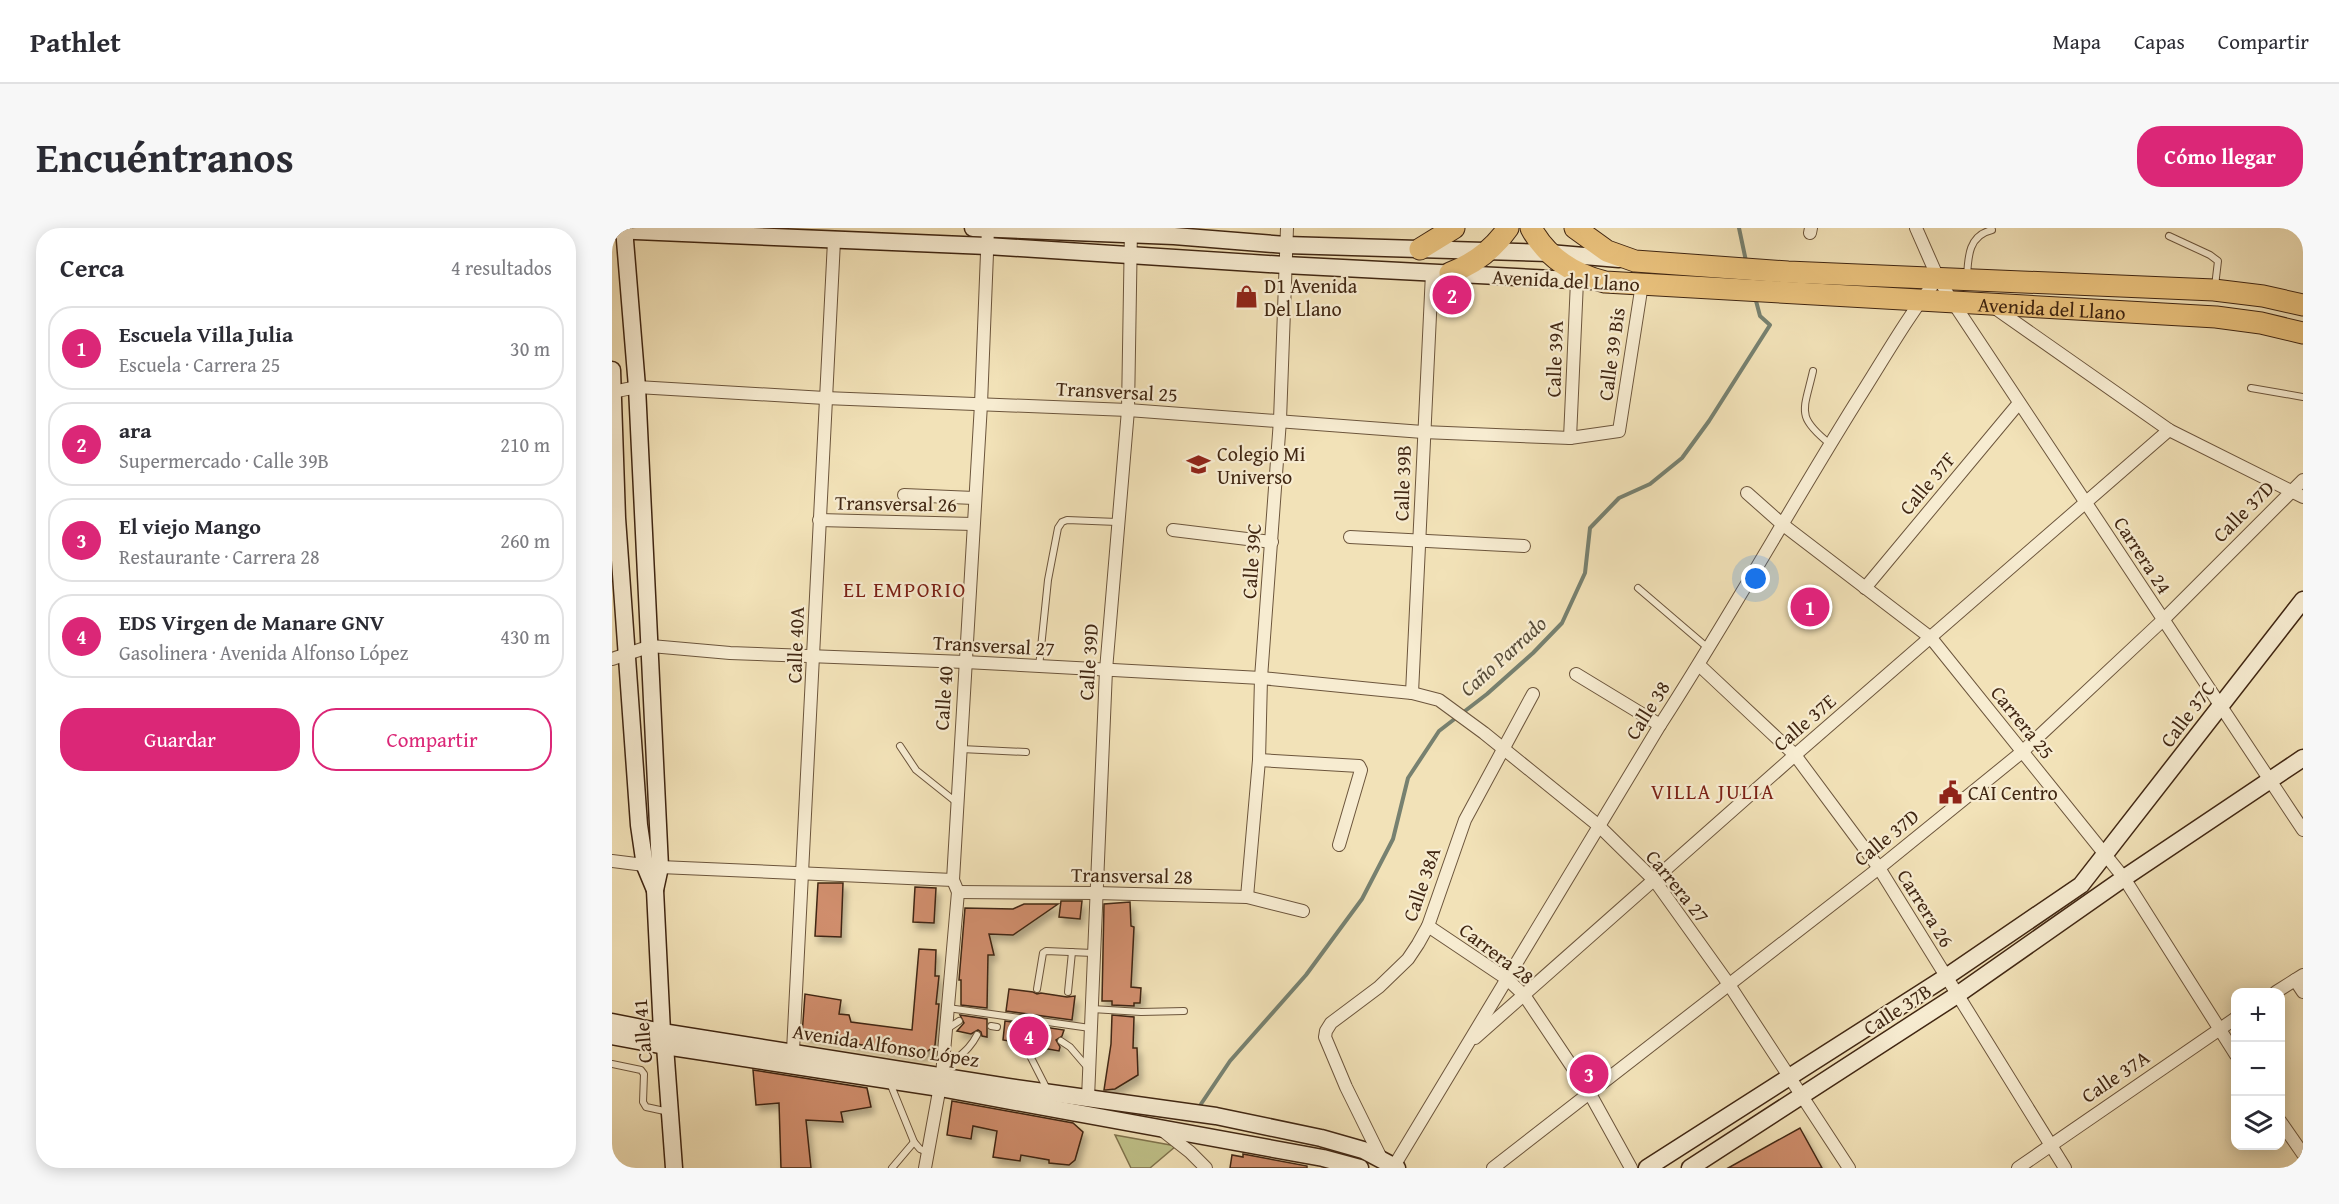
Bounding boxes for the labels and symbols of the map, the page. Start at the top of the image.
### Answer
street label: Avenida del Llano [1491,262,1641,298]
place label: D1 Avenida Del Llano [1264,271,1358,323]
pin: 2 [1432,272,1472,318]
shop icon: D1 Avenida Del Llano [1233,283,1259,309]
street label: Avenida del Llano [1977,289,2126,326]
street label: Calle 39 Bis [1590,305,1632,403]
street label: Calle 39A [1538,320,1570,398]
street label: Transversal 25 [1055,373,1179,409]
place label: Colegio Mi Universo [1217,439,1306,491]
street label: Calle 39B [1386,445,1418,521]
street label: Calle 37F [1892,445,1962,521]
school or university icon: Colegio Mi Universo [1186,451,1212,477]
street label: Calle 37D [2206,474,2280,548]
street label: Transversal 26 [835,487,957,519]
street label: Carrera 24 [2107,511,2179,599]
street label: Calle 39C [1234,522,1268,600]
your location [1741,564,1770,593]
district label: EL EMPORIO [843,574,967,605]
pin: 1 [1790,584,1830,629]
street label: Calle 40A [779,606,811,684]
water label: Caño Parrado [1453,608,1553,704]
street label: Calle 39D [1071,623,1105,701]
street label: Transversal 27 [932,627,1056,663]
street label: Calle 40 [926,665,960,731]
street label: Calle 38 [1618,675,1676,745]
street label: Calle 37C [2153,675,2221,753]
street label: Carrera 25 [1984,679,2062,765]
street label: Calle 37E [1766,687,1842,757]
district label: VILLA JULIA [1651,776,1775,807]
place label: CAI Centro [1968,778,2058,807]
public building icon: CAI Centro [1937,779,1963,805]
street label: Calle 37D [1847,802,1925,872]
street label: Calle 38A [1395,843,1447,925]
street label: Carrera 27 [1639,843,1717,929]
street label: Transversal 28 [1071,859,1193,891]
street label: Carrera 26 [1891,863,1961,953]
street label: Carrera 28 [1454,915,1540,991]
street label: Calle 37B [1857,976,1937,1042]
street label: Calle 41 [625,998,659,1064]
pin: 4 [1010,1014,1048,1058]
street label: Avenida Alfonso López [791,1016,982,1074]
street label: Calle 37A [2075,1043,2155,1109]
pin: 3 [1570,1052,1608,1096]

